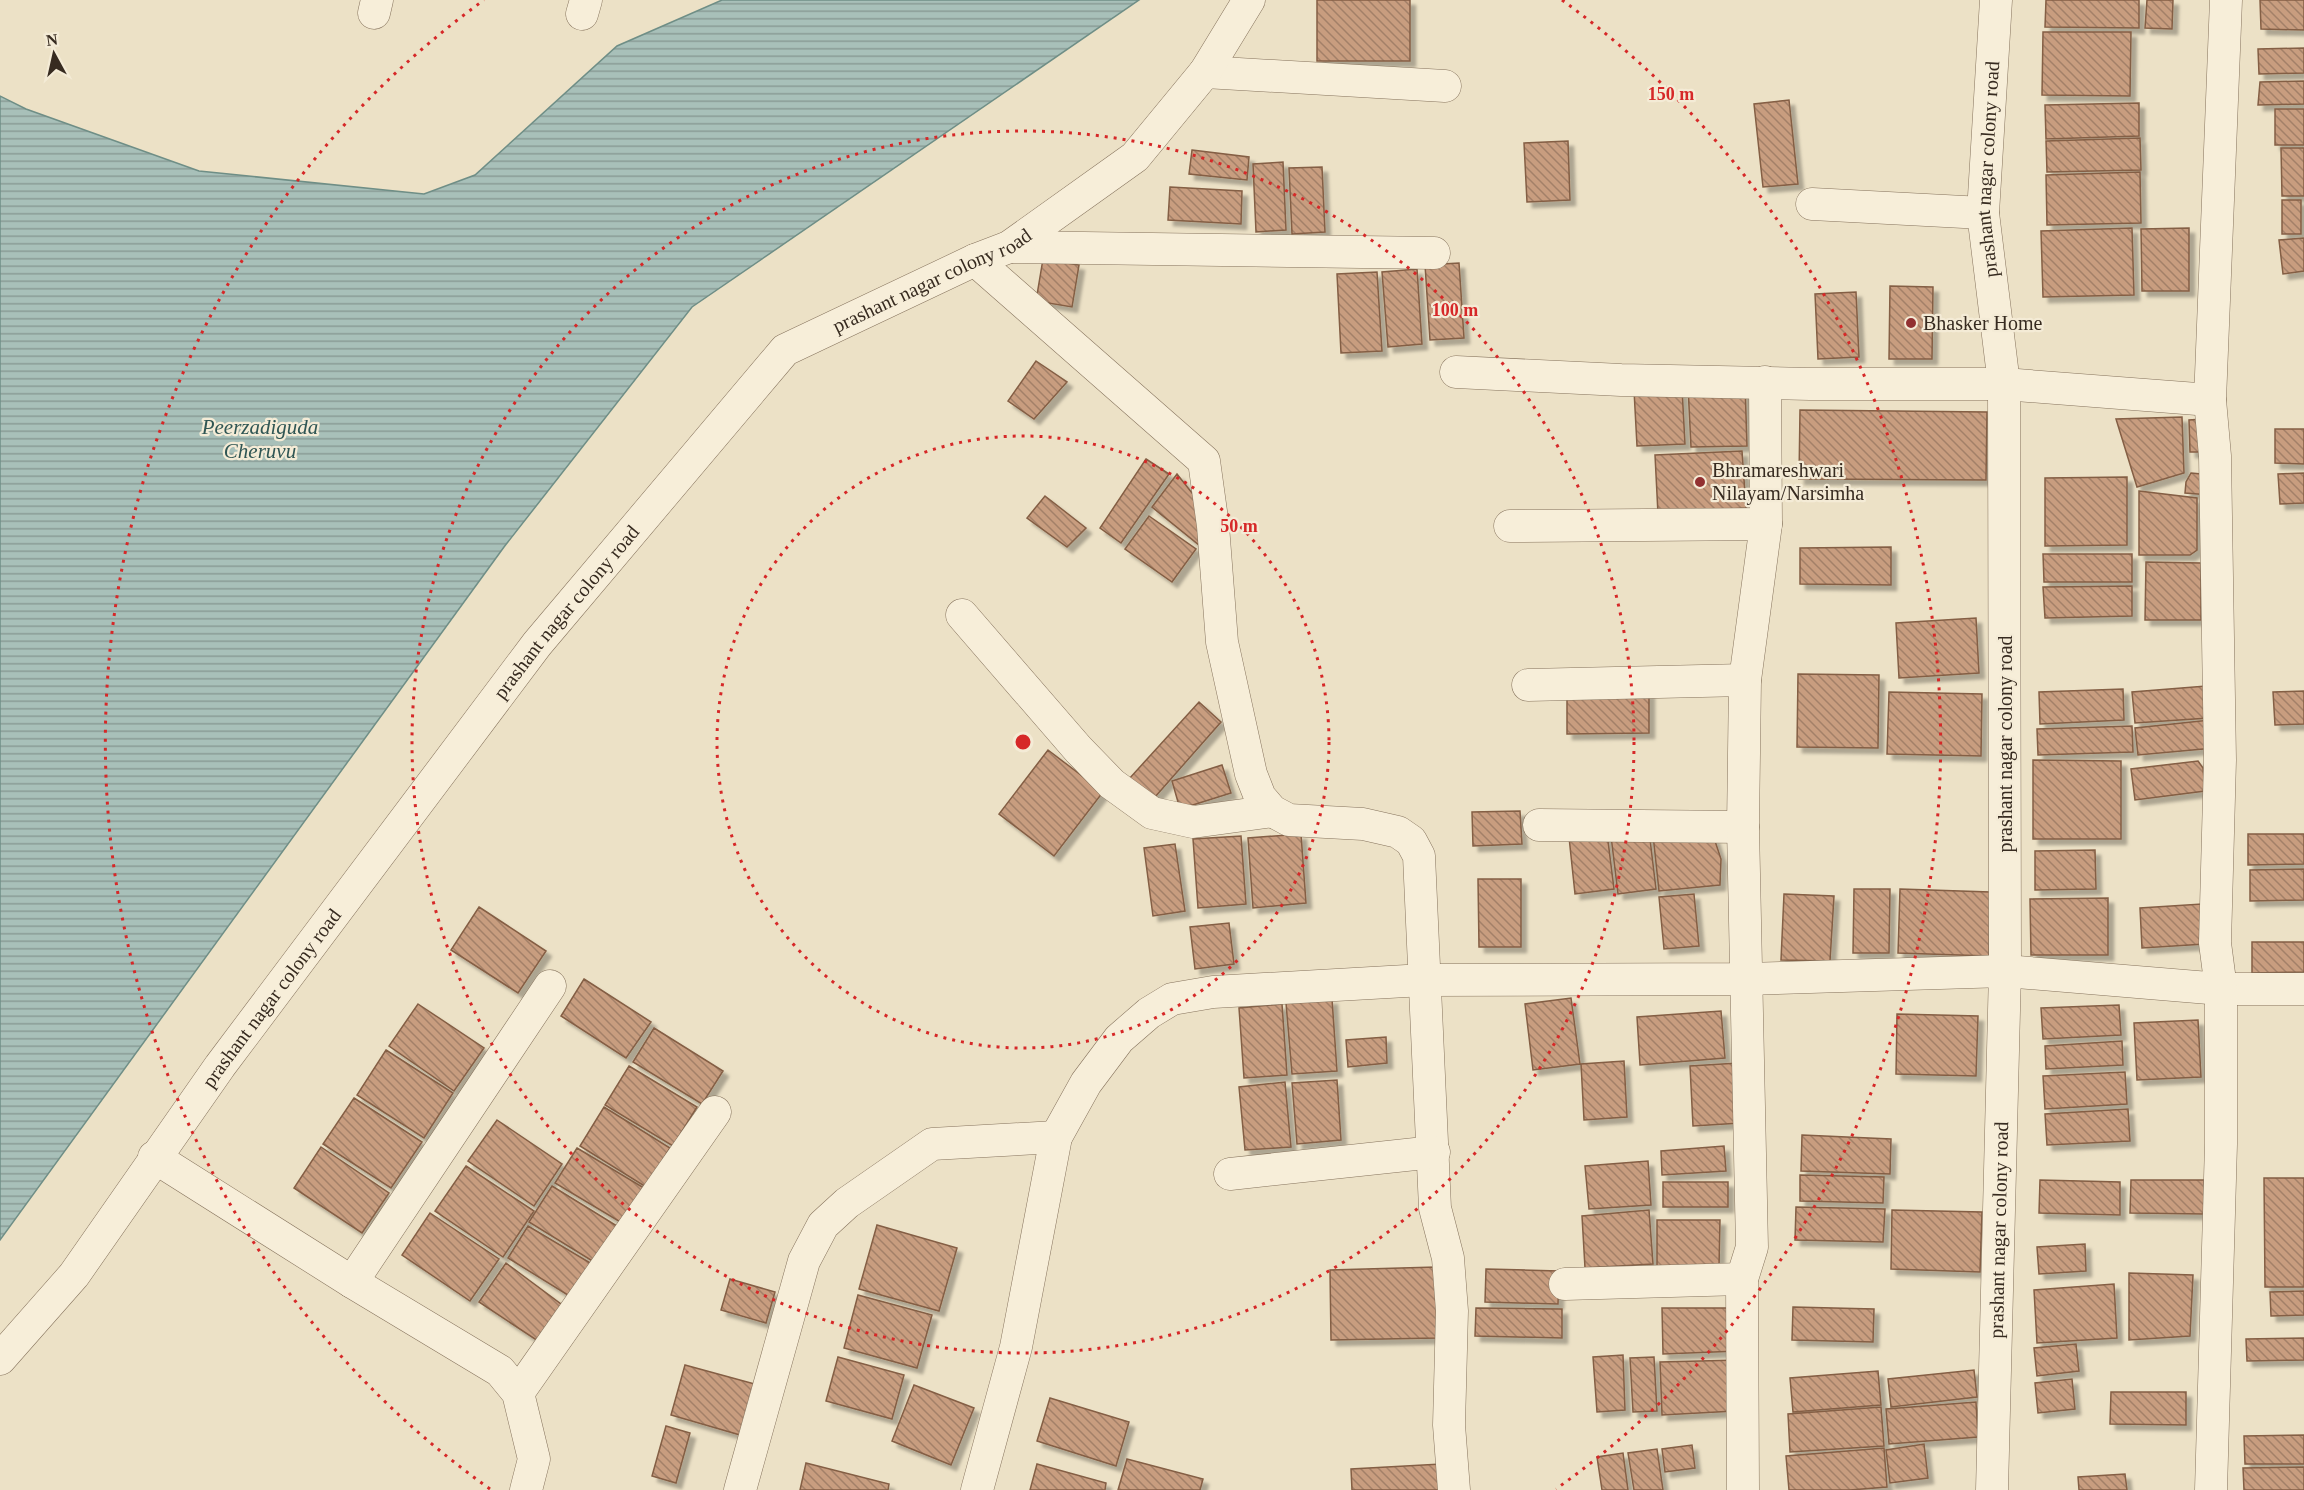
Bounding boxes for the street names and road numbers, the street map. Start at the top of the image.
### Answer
street label: prashant nagar colony road [1972,60,2003,279]
street label: prashant nagar colony road [829,224,1035,338]
street label: prashant nagar colony road [489,521,643,703]
street label: prashant nagar colony road [1994,635,2017,853]
street label: prashant nagar colony road [198,904,345,1092]
street label: prashant nagar colony road [1985,1121,2012,1339]

